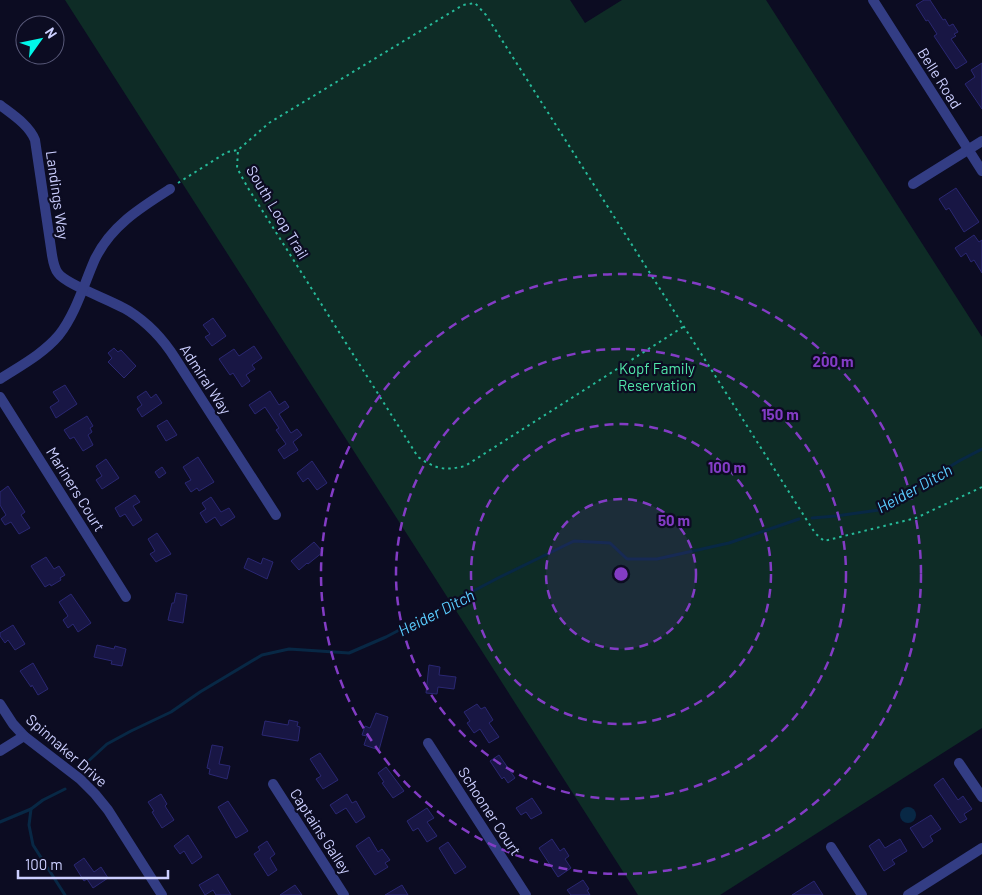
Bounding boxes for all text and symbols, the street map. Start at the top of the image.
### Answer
north arrow [15,15,65,65]
text: N [42,24,61,41]
street label: Belle Road [914,44,966,112]
street label: Landings Way [43,150,73,241]
street label: South Loop Trail [243,162,313,262]
street label: Admiral Way [177,341,235,417]
text: 200 m [812,352,854,370]
park label: Kopf Family Reservation [618,359,696,394]
text: 150 m [761,405,799,423]
street label: Mariners Court [43,444,109,534]
text: 100 m [708,458,746,476]
water label: Heider Ditch [873,460,955,516]
text: 50 m [658,511,690,529]
centre of rings [612,565,630,583]
water label: Heider Ditch [395,585,477,639]
street label: Spinnaker Drive [23,710,111,790]
street label: Schooner Court [455,763,525,859]
street label: Captains Galley [287,785,355,877]
scale bar [18,848,168,880]
text: 100 m [25,855,63,873]

